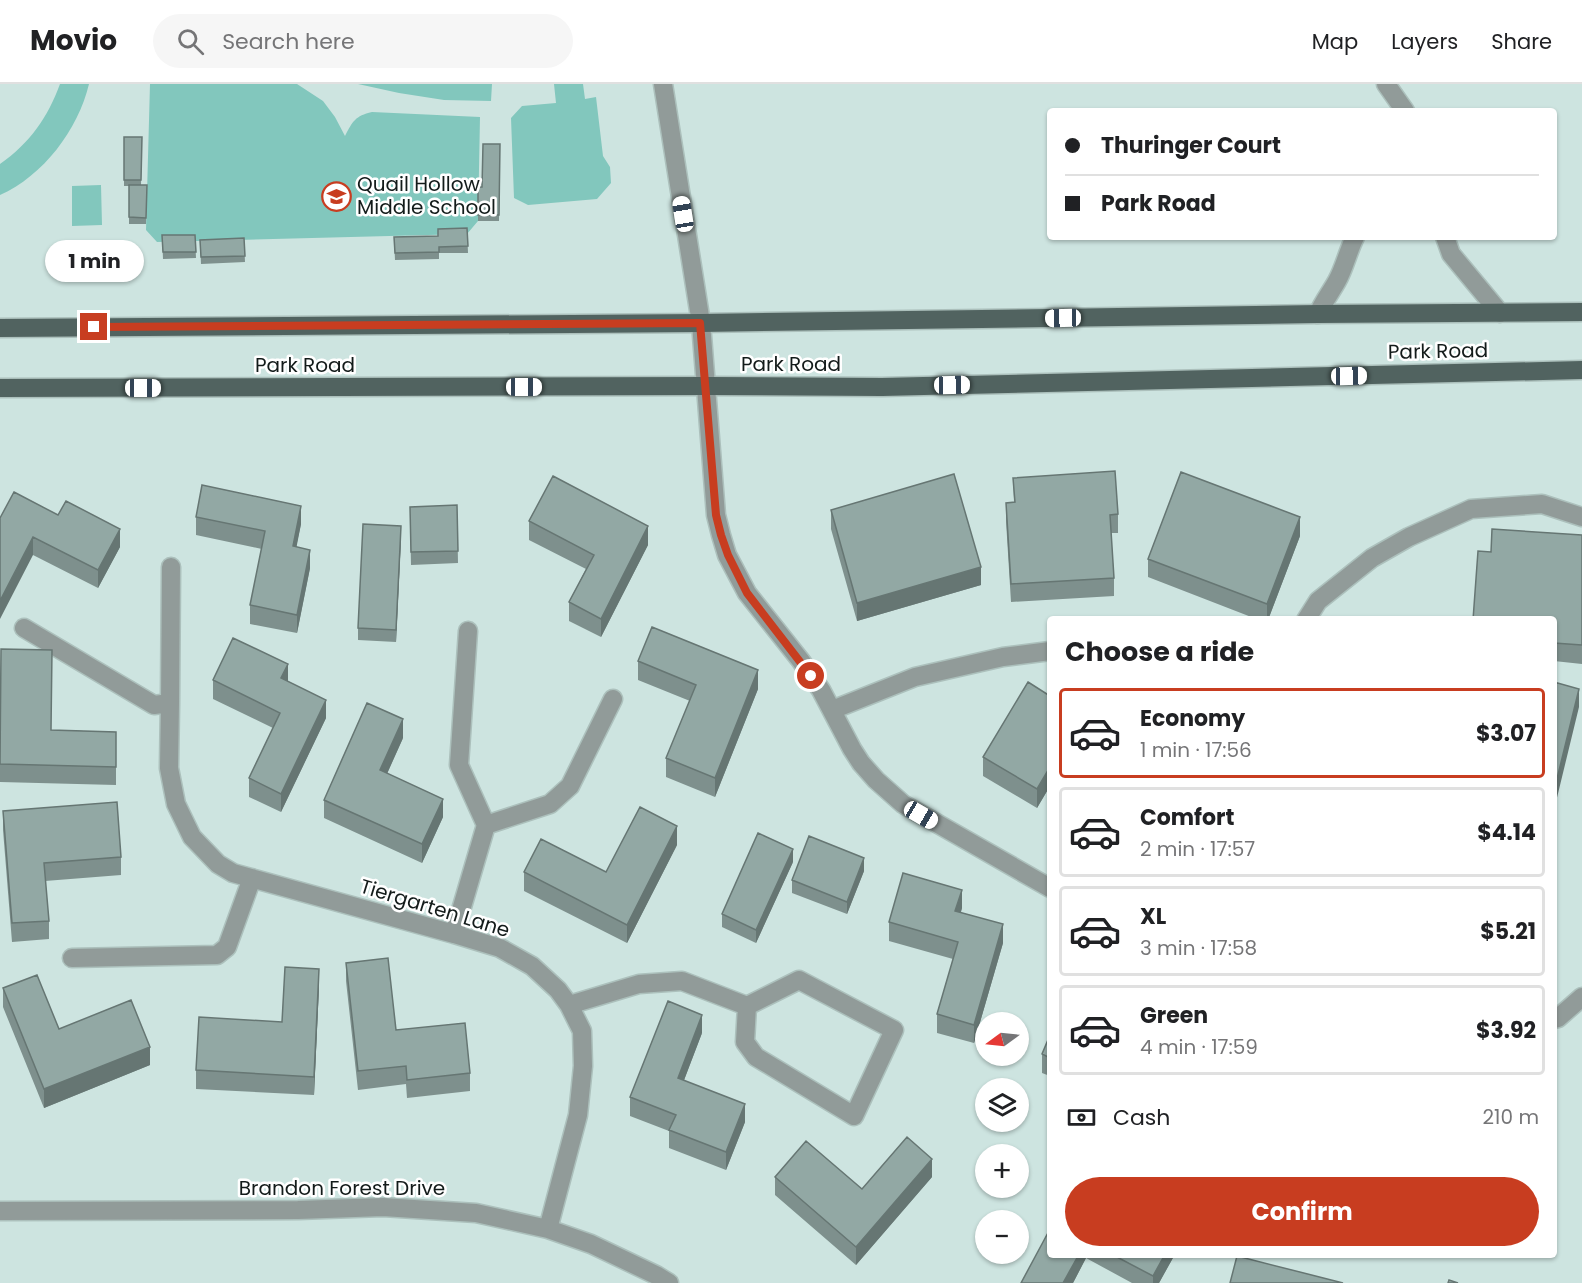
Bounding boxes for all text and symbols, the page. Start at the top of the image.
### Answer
search box [153,14,573,68]
text: Movio [30,21,117,60]
icon: search [174,25,207,58]
text: Search here [222,26,355,57]
text: Map [1312,27,1358,56]
text: Layers [1391,27,1458,56]
text: Share [1491,27,1552,56]
text: Thuringer Court [1101,130,1281,161]
place label: Quail Hollow Middle School [357,170,496,221]
school or university icon: Quail Hollow Middle School [320,180,352,212]
text: Park Road [1101,188,1216,219]
car [671,195,695,233]
callout: 1 min [44,240,144,282]
text: 1 min [68,247,121,275]
car [1045,309,1081,327]
route end [80,313,107,340]
street label: Park Road [1388,336,1488,366]
street label: Park Road [741,350,841,378]
street label: Park Road [255,351,355,379]
car [1331,367,1367,385]
car [934,376,970,394]
car [506,378,542,396]
car [125,379,161,397]
text: Choose a ride [1065,633,1254,670]
route start [797,662,824,689]
text: Economy [1140,703,1245,734]
icon: car [1068,706,1122,760]
text: $3.07 [1476,718,1536,749]
text: 1 min · 17:56 [1140,736,1252,764]
car [901,798,941,832]
text: Comfort [1140,802,1234,833]
icon: car [1068,805,1122,859]
text: $4.14 [1477,817,1536,848]
text: 2 min · 17:57 [1140,835,1255,863]
street label: Tiergarten Lane [357,872,513,944]
text: XL [1140,901,1166,932]
icon: car [1068,904,1122,958]
text: $5.21 [1480,916,1536,947]
text: 3 min · 17:58 [1140,934,1257,962]
text: Green [1140,1000,1208,1031]
icon: car [1068,1003,1122,1057]
north arrow [975,1012,1029,1066]
map controls [975,1012,1029,1264]
text: $3.92 [1476,1015,1536,1046]
text: 4 min · 17:59 [1140,1033,1258,1061]
button: layers [975,1078,1029,1132]
icon: cash [1065,1101,1098,1134]
text: Cash [1113,1102,1170,1133]
text: 210 m [1483,1103,1539,1131]
button: + [975,1144,1029,1198]
street label: Brandon Forest Drive [239,1174,445,1202]
button: Confirm [1065,1177,1539,1246]
button: − [975,1210,1029,1264]

